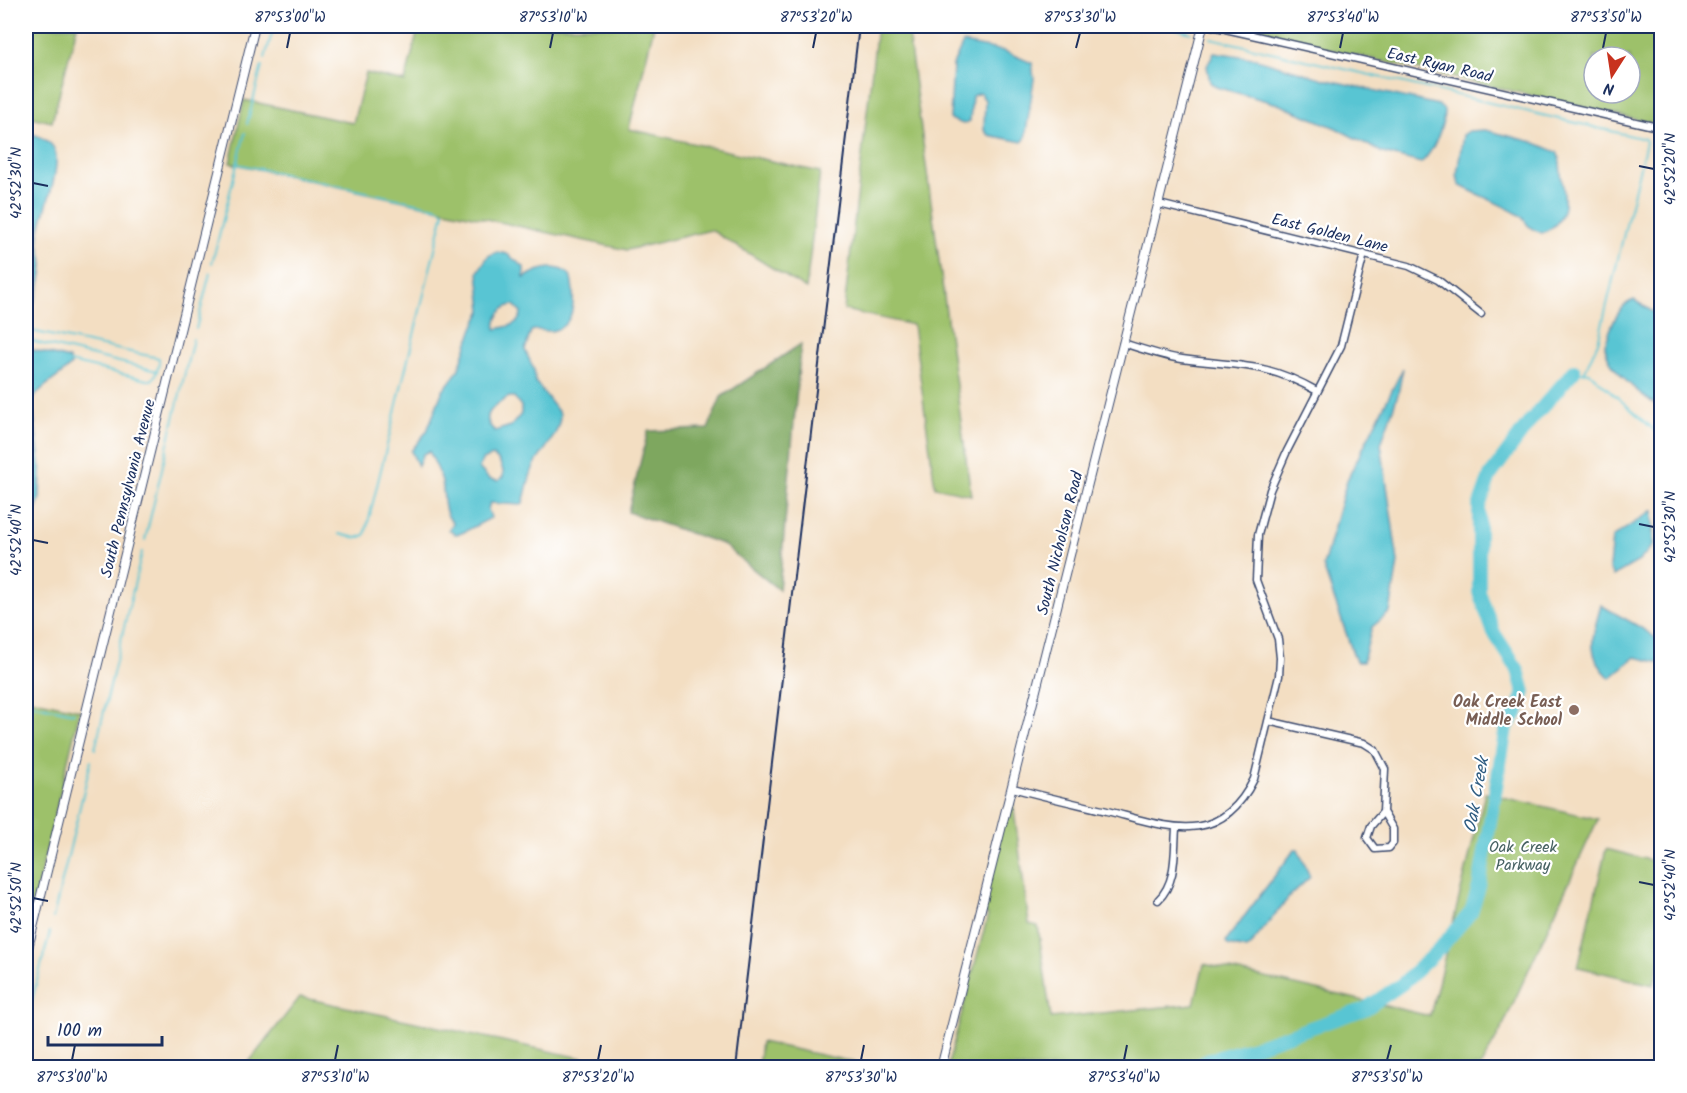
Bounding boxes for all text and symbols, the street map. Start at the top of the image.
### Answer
text: 87°53'00"W [254,6,326,30]
text: 87°53'10"W [519,6,588,30]
text: 87°53'20"W [780,6,853,30]
text: 87°53'30"W [1044,6,1117,30]
text: 87°53'40"W [1307,6,1379,30]
text: 87°53'50"W [1570,6,1642,30]
street label: East Ryan Road [1384,41,1496,90]
north arrow [1582,45,1642,105]
text: N [1602,75,1617,101]
text: 42°52'20"N [1659,133,1683,205]
text: 42°52'30"N [5,147,29,219]
street label: East Golden Lane [1269,207,1391,260]
street label: South Pennsylvania Avenue [94,396,163,580]
street label: South Nicholson Road [1031,468,1091,618]
text: 42°52'30"N [1659,491,1683,563]
text: 42°52'40"N [5,504,29,576]
place label: Oak Creek East Middle School [1453,690,1563,733]
marker: Oak Creek East Middle School [1567,703,1581,717]
water label: Oak Creek [1457,753,1499,835]
park label: Oak Creek Parkway [1489,835,1557,878]
text: 42°52'40"N [1659,849,1683,921]
text: 42°52'50"N [5,862,29,934]
scale bar [48,1009,162,1047]
text: 100 m [57,1017,102,1046]
text: 87°53'00"W [36,1066,108,1090]
text: 87°53'10"W [301,1066,370,1090]
text: 87°53'20"W [562,1066,635,1090]
text: 87°53'30"W [825,1066,898,1090]
text: 87°53'40"W [1088,1066,1160,1090]
text: 87°53'50"W [1351,1066,1423,1090]

